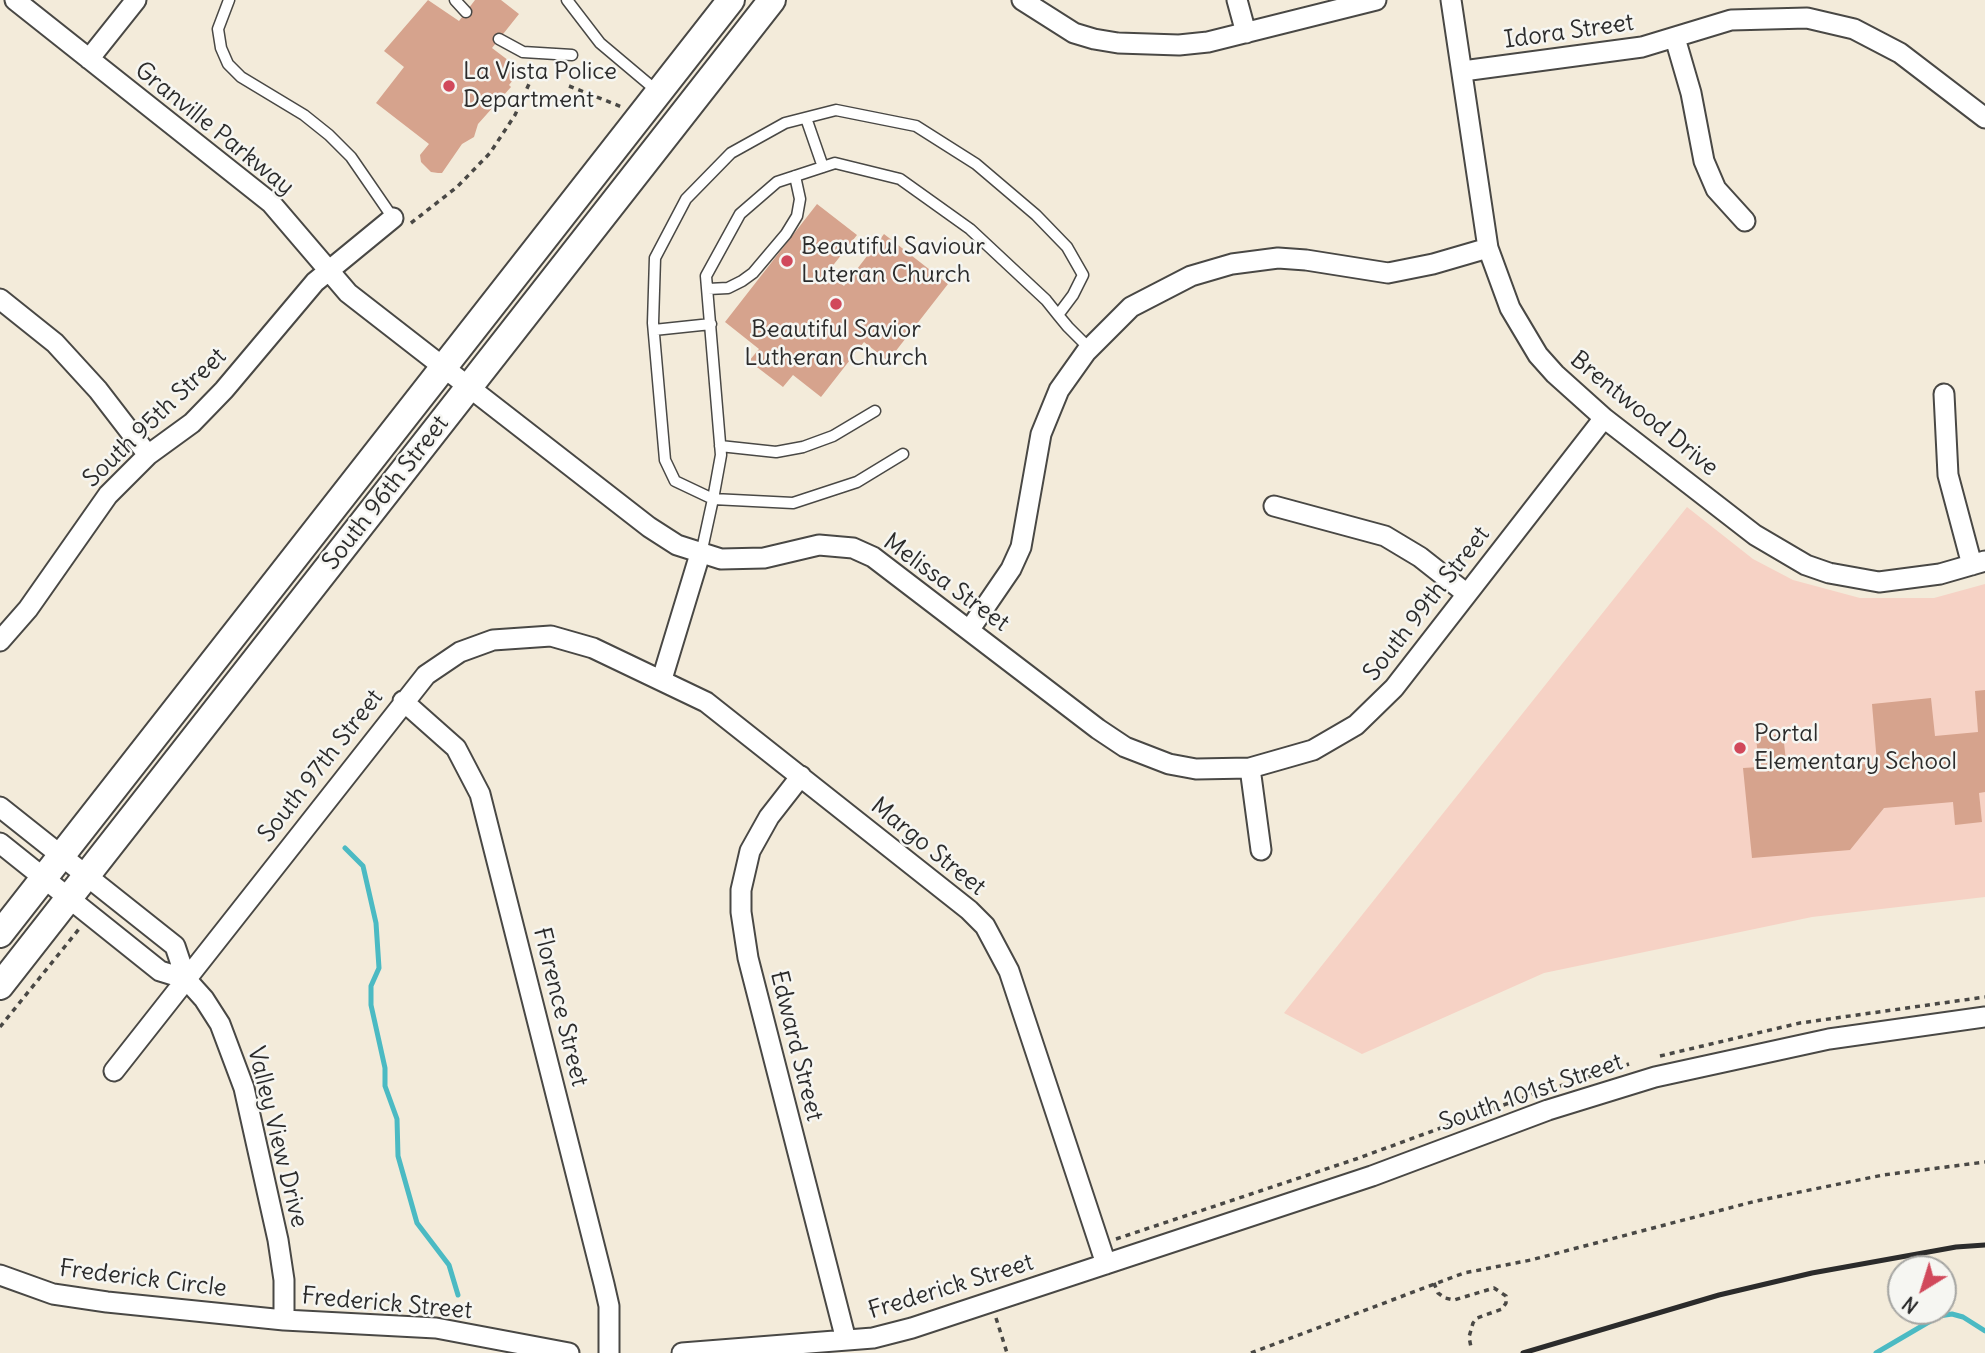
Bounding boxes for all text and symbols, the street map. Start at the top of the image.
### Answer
street label: Idora Street [1502,9,1636,55]
street label: Granville Parkway [129,56,299,202]
place label: La Vista Police Department [463,58,617,114]
marker: La Vista Police Department [441,78,457,94]
place label: Beautiful Saviour Luteran Church [801,233,985,289]
marker: Beautiful Saviour Luteran Church [779,253,795,269]
marker: Beautiful Savior Lutheran Church [828,296,844,312]
place label: Beautiful Savior Lutheran Church [744,316,928,372]
street label: South 95th Street [77,342,233,494]
street label: Brentwood Drive [1564,346,1724,482]
street label: South 96th Street [317,410,455,576]
street label: South 99th Street [1358,521,1496,687]
street label: Melissa Street [878,528,1014,638]
street label: South 97th Street [252,684,390,848]
place label: Portal Elementary School [1754,720,1957,776]
marker: Portal Elementary School [1732,740,1748,756]
street label: Margo Street [865,792,991,902]
street label: Florence Street [526,925,594,1089]
street label: Edward Street [763,968,829,1124]
street label: Valley View Drive [241,1044,313,1230]
street label: South 101st Street [1435,1048,1627,1138]
street label: Frederick Street [865,1248,1037,1326]
street label: Frederick Circle [58,1254,228,1304]
north arrow [1887,1255,1957,1325]
street label: Frederick Street [301,1282,473,1326]
text: N [1898,1291,1923,1318]

